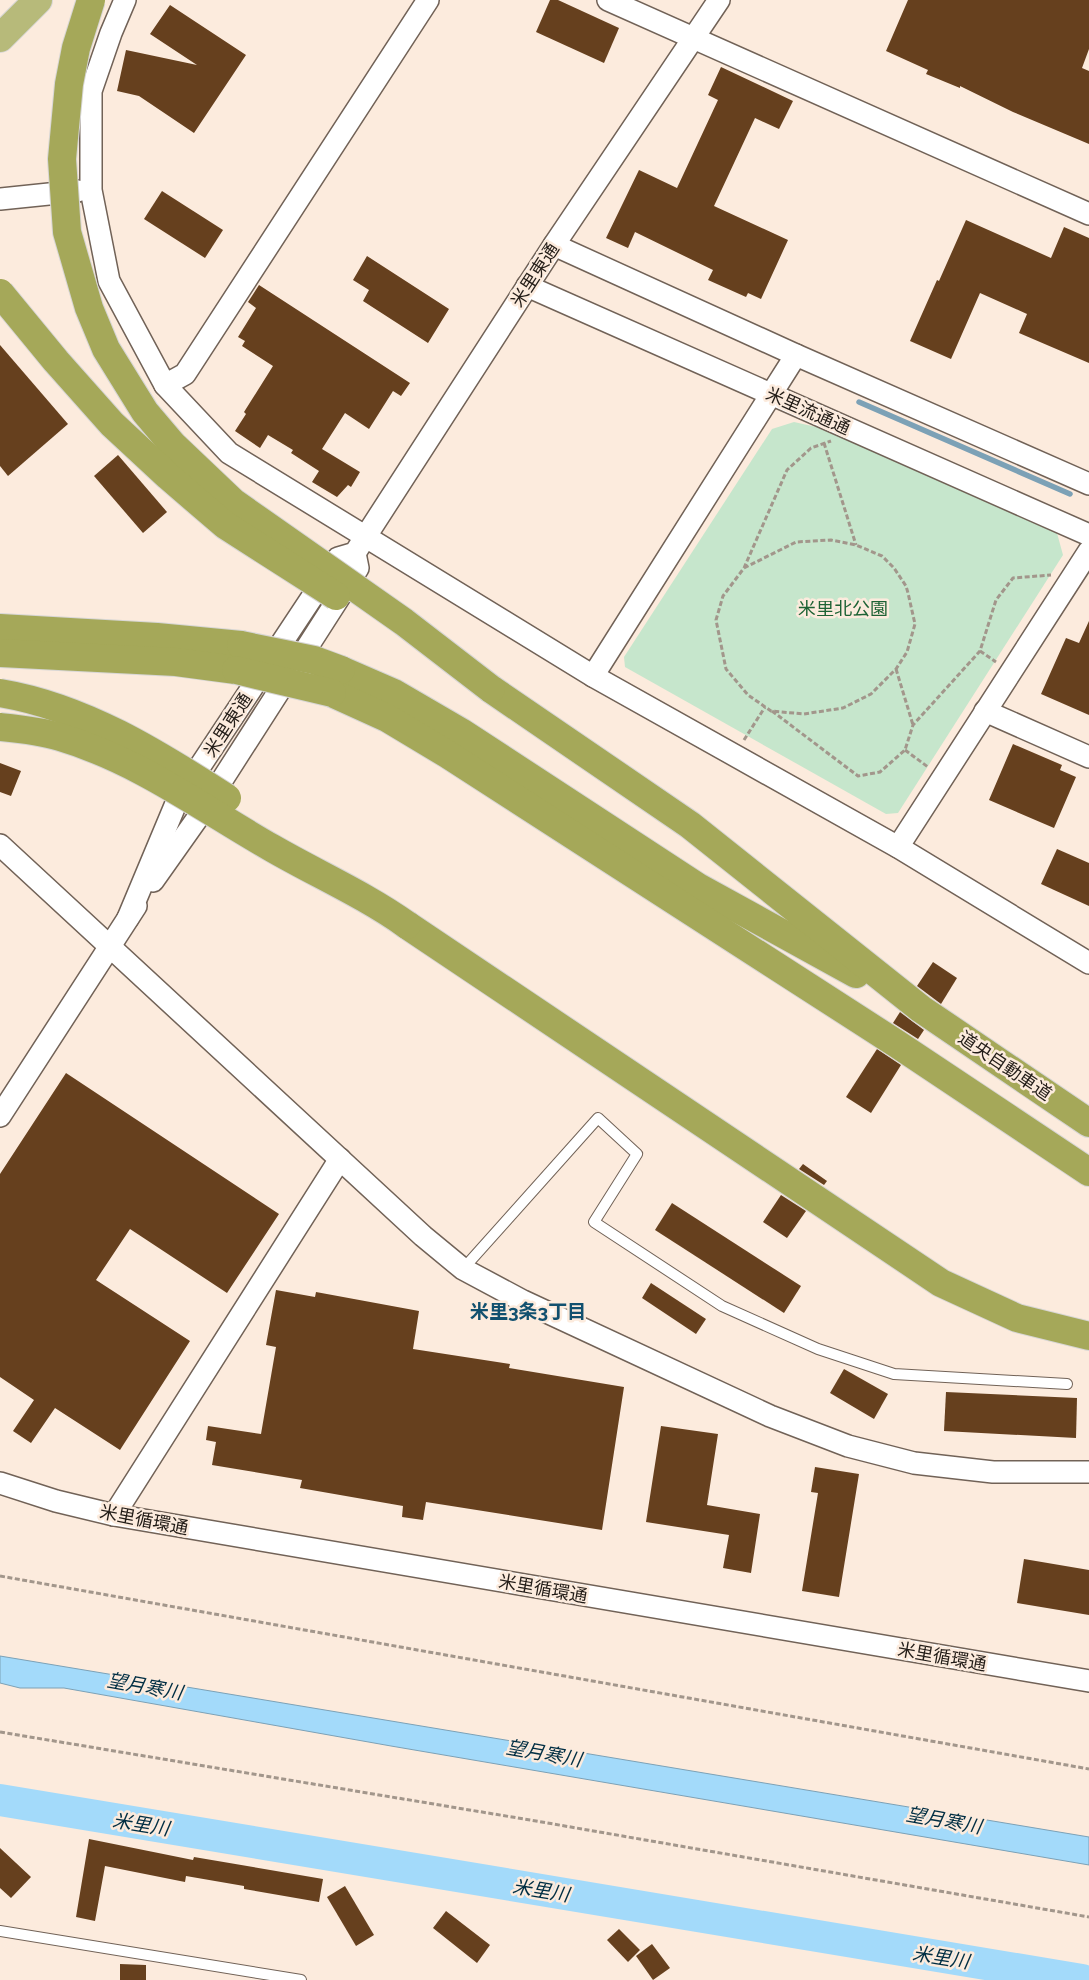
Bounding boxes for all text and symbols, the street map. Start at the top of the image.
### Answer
street label: 米里東通 [506,239,563,311]
street label: 米里流通通 [763,383,854,438]
park label: 米里北公園 [798,598,888,619]
street label: 米里東通 [199,689,256,761]
street label: 道央自動車道 [955,1027,1056,1104]
district label: 米里3条3丁目 [470,1300,586,1322]
street label: 米里循環通 [98,1501,190,1538]
street label: 米里循環通 [497,1570,589,1607]
street label: 米里循環通 [896,1638,988,1675]
water label: 望月寒川 [106,1669,186,1704]
water label: 望月寒川 [505,1736,585,1771]
water label: 望月寒川 [905,1803,985,1838]
water label: 米里川 [111,1809,173,1840]
water label: 米里川 [511,1875,573,1906]
water label: 米里川 [911,1942,973,1973]

